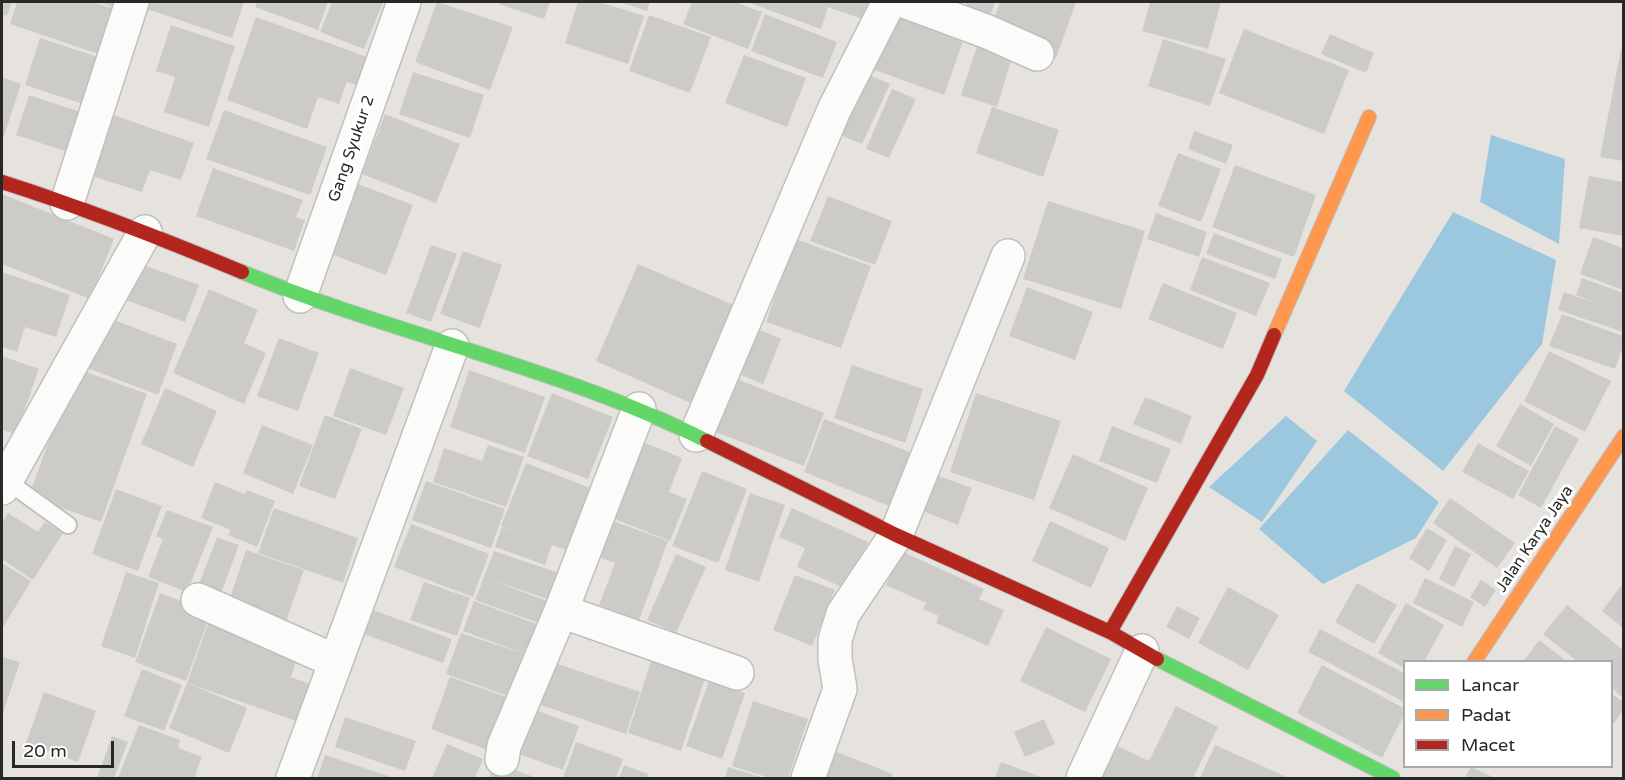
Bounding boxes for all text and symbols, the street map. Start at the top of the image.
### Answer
street label: Gang Syukur 2 [325,93,379,205]
street label: Jalan Karya Jaya [1492,482,1578,596]
legend [1403,660,1613,768]
text: Lancar [1461,674,1519,696]
text: Padat [1461,704,1511,726]
scale bar [15,729,117,767]
text: Macet [1461,734,1515,756]
text: 20 m [23,740,67,762]

